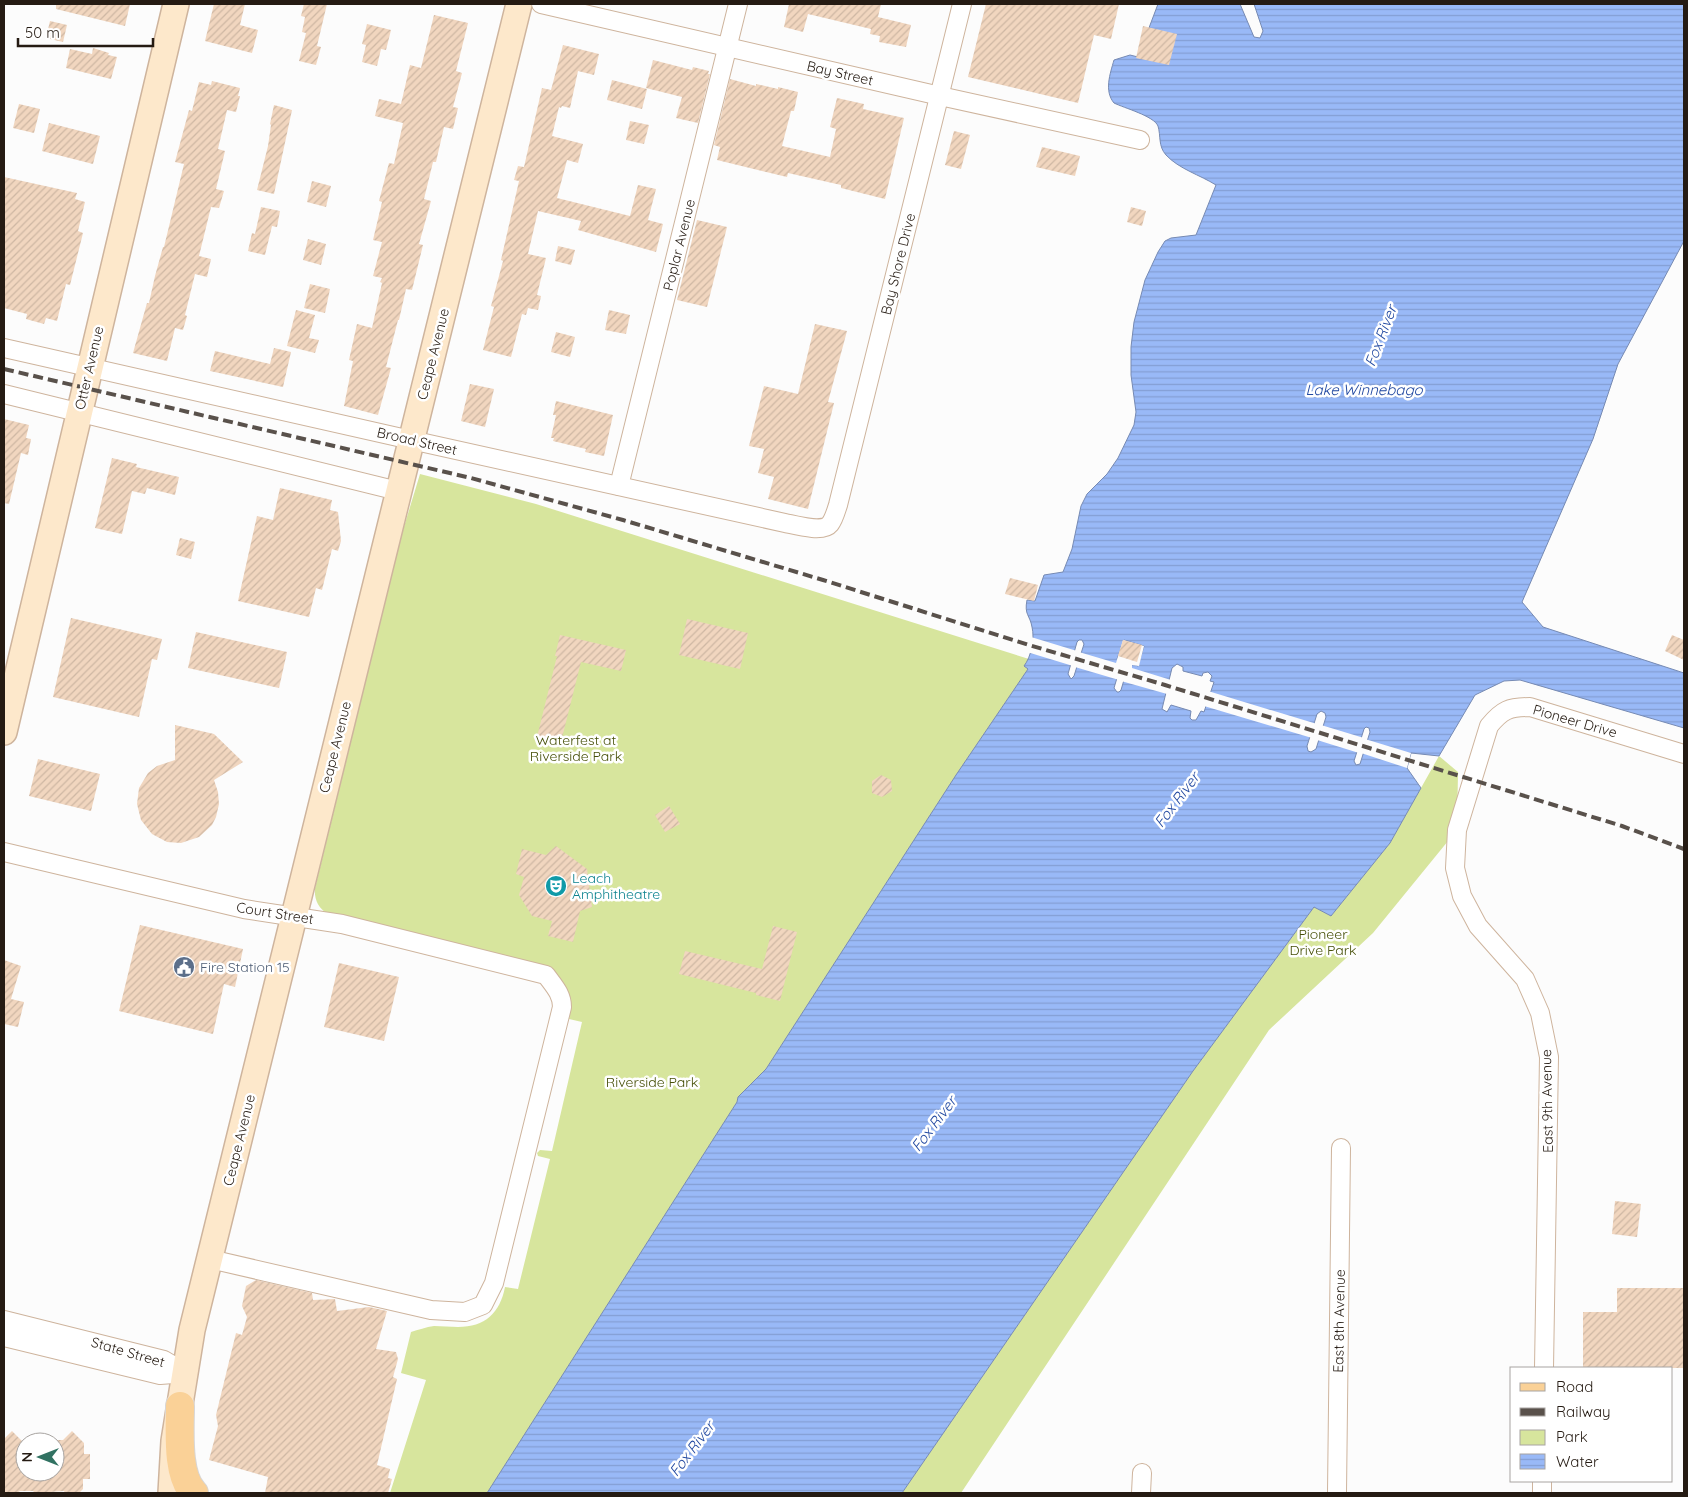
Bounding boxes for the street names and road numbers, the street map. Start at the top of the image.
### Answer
street label: Bay Street [805,57,875,89]
street label: Poplar Avenue [659,197,699,293]
street label: Bay Shore Drive [877,211,919,317]
street label: Ceape Avenue [413,306,453,402]
street label: Otter Avenue [71,324,107,412]
street label: Broad Street [375,423,459,459]
street label: Ceape Avenue [315,699,355,795]
street label: Pioneer Drive [1531,700,1619,742]
street label: Court Street [235,898,315,928]
street label: East 9th Avenue [1537,1049,1557,1153]
street label: Ceape Avenue [219,1092,259,1188]
street label: East 8th Avenue [1329,1269,1349,1373]
street label: State Street [89,1333,167,1371]

